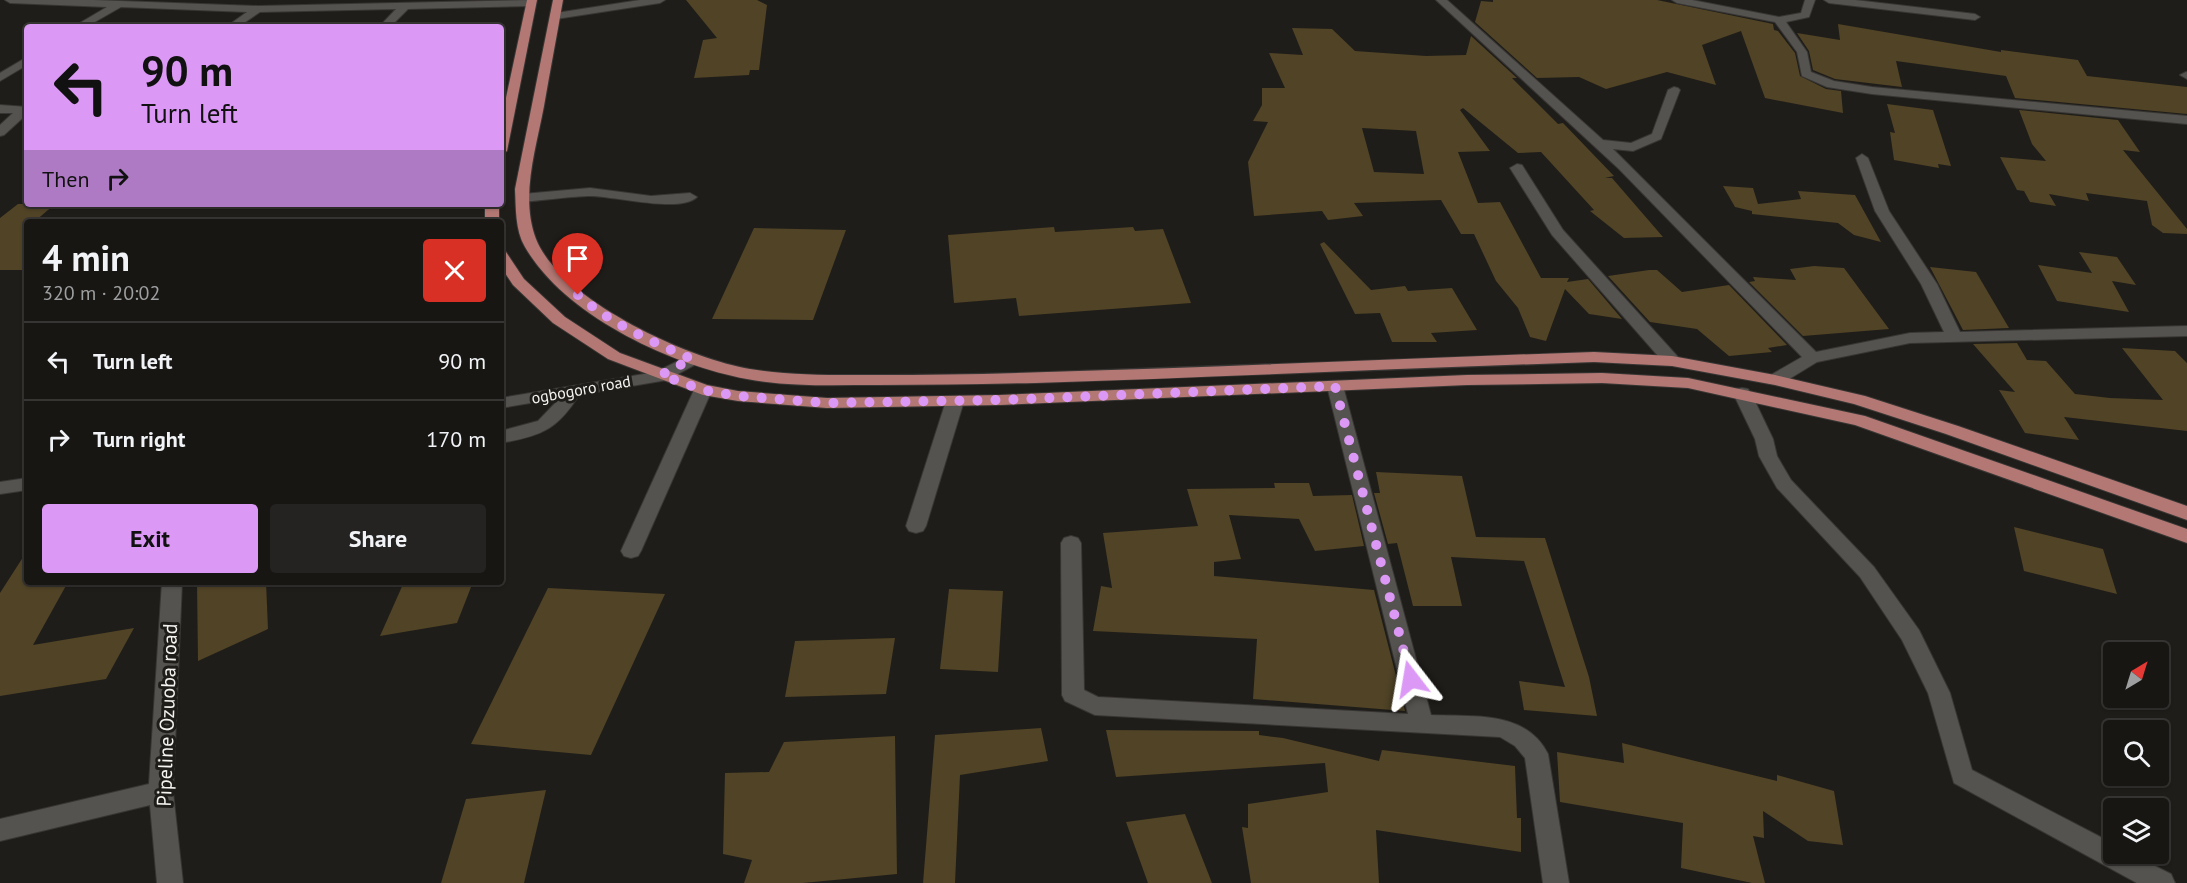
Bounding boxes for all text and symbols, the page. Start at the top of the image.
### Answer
text: 90 m [141,43,233,98]
icon: left [42,48,120,126]
text: Turn left [141,96,238,130]
icon: right [101,162,134,195]
text: Then [42,165,89,193]
pin [552,233,603,295]
text: 4 min [42,234,130,281]
button: close [423,239,486,302]
icon: arrive [561,242,594,275]
text: 320 m · 20:02 [42,280,160,306]
icon: left [42,345,75,378]
text: Turn left [93,347,173,375]
text: 90 m [438,347,486,375]
street label: ogbogoro road [530,370,632,408]
icon: right [42,423,75,456]
text: Turn right [93,425,185,453]
text: 170 m [426,425,486,453]
button: Exit [42,504,258,573]
button: Share [270,504,486,573]
street label: Pipeline Ozuoba road [151,623,183,807]
north arrow [2103,642,2169,708]
map controls [2103,642,2169,864]
position arrow [1379,647,1443,711]
button: search [2103,720,2169,786]
button: layers [2103,798,2169,864]

